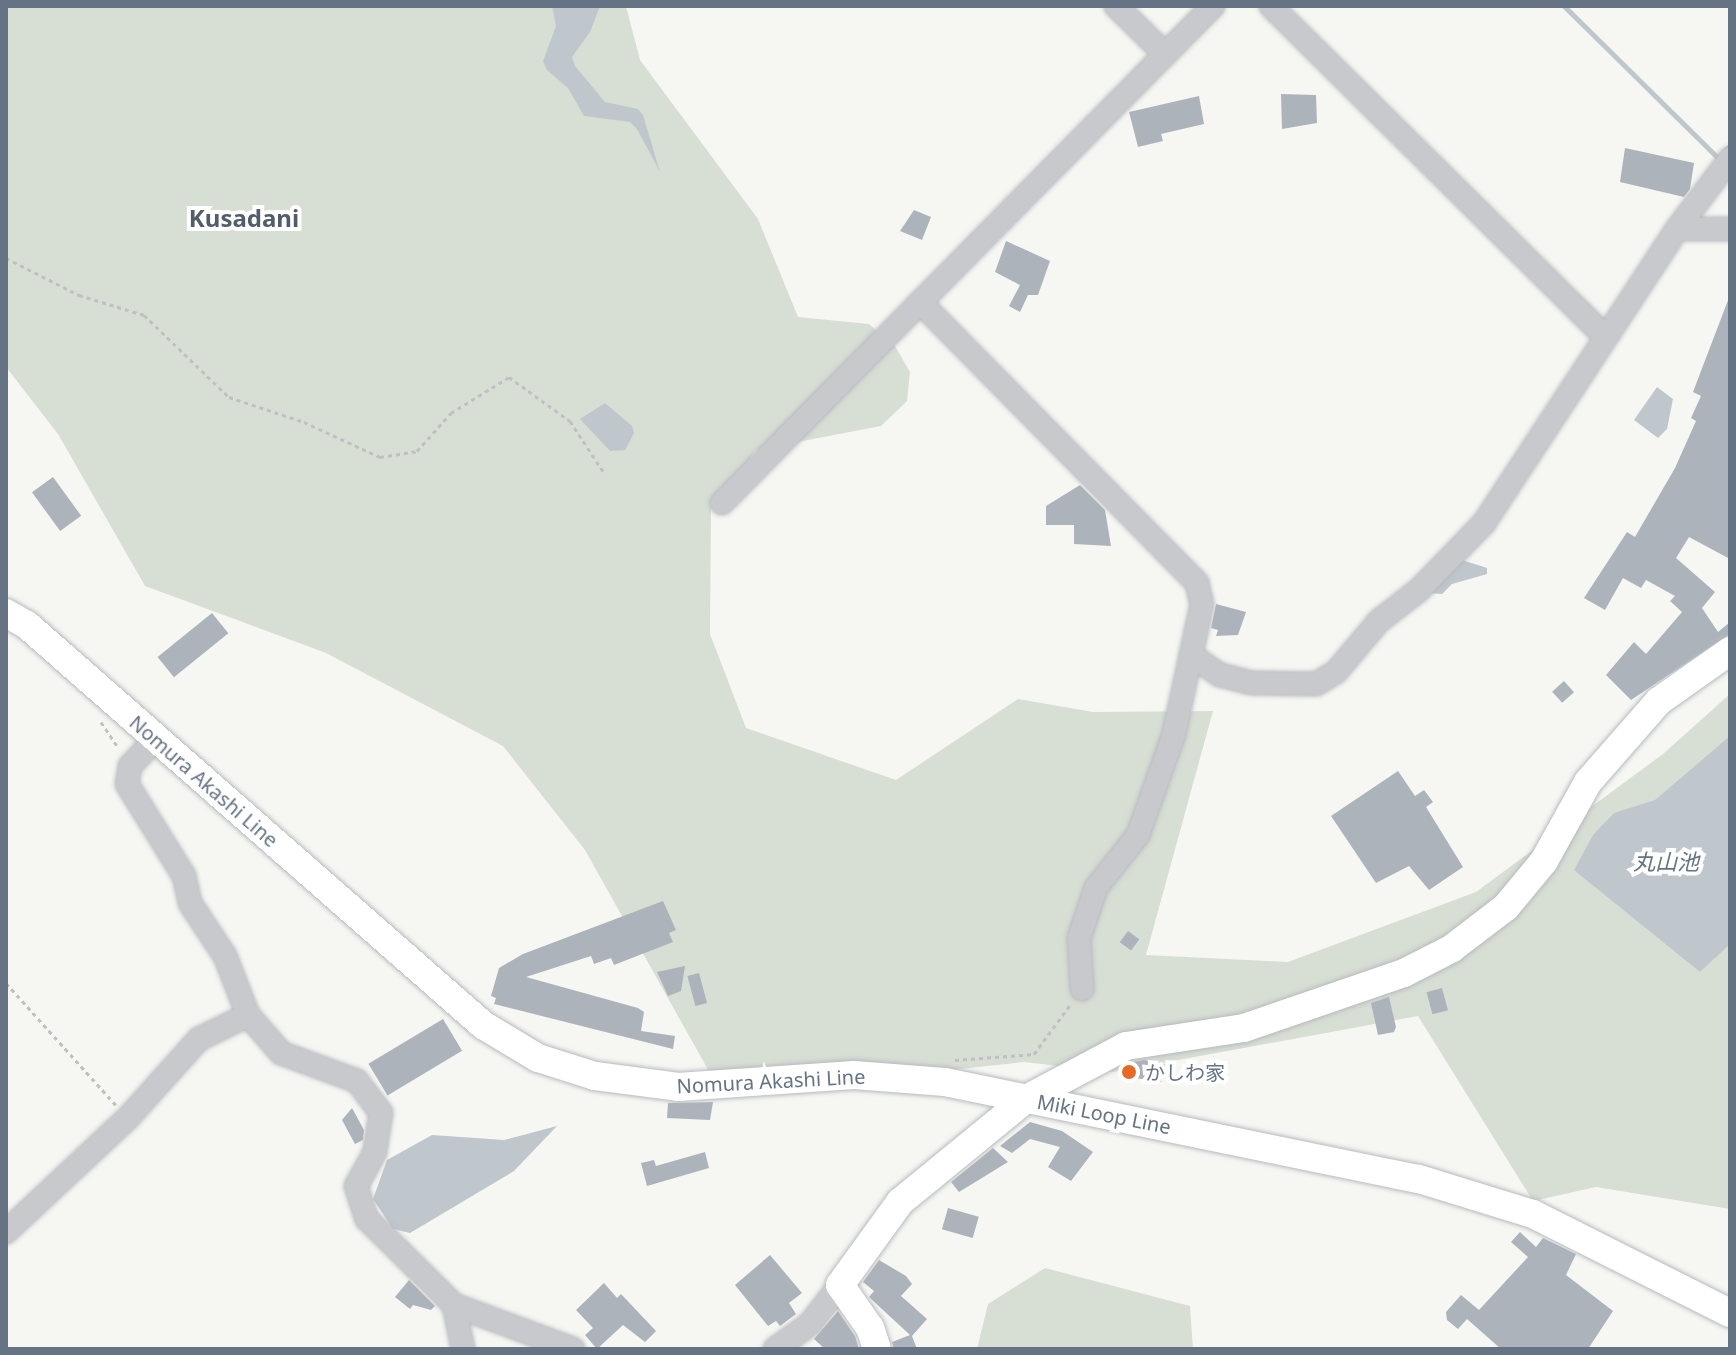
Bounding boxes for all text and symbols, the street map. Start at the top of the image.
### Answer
district label: Kusadani [189,204,299,232]
street label: Nomura Akashi Line [125,710,283,852]
water label: 丸山池 [1633,849,1699,875]
place label: かしわ家 [1145,1060,1225,1084]
marker: かしわ家 [1120,1063,1138,1081]
street label: Nomura Akashi Line [676,1064,866,1098]
street label: Miki Loop Line [1035,1089,1173,1139]

